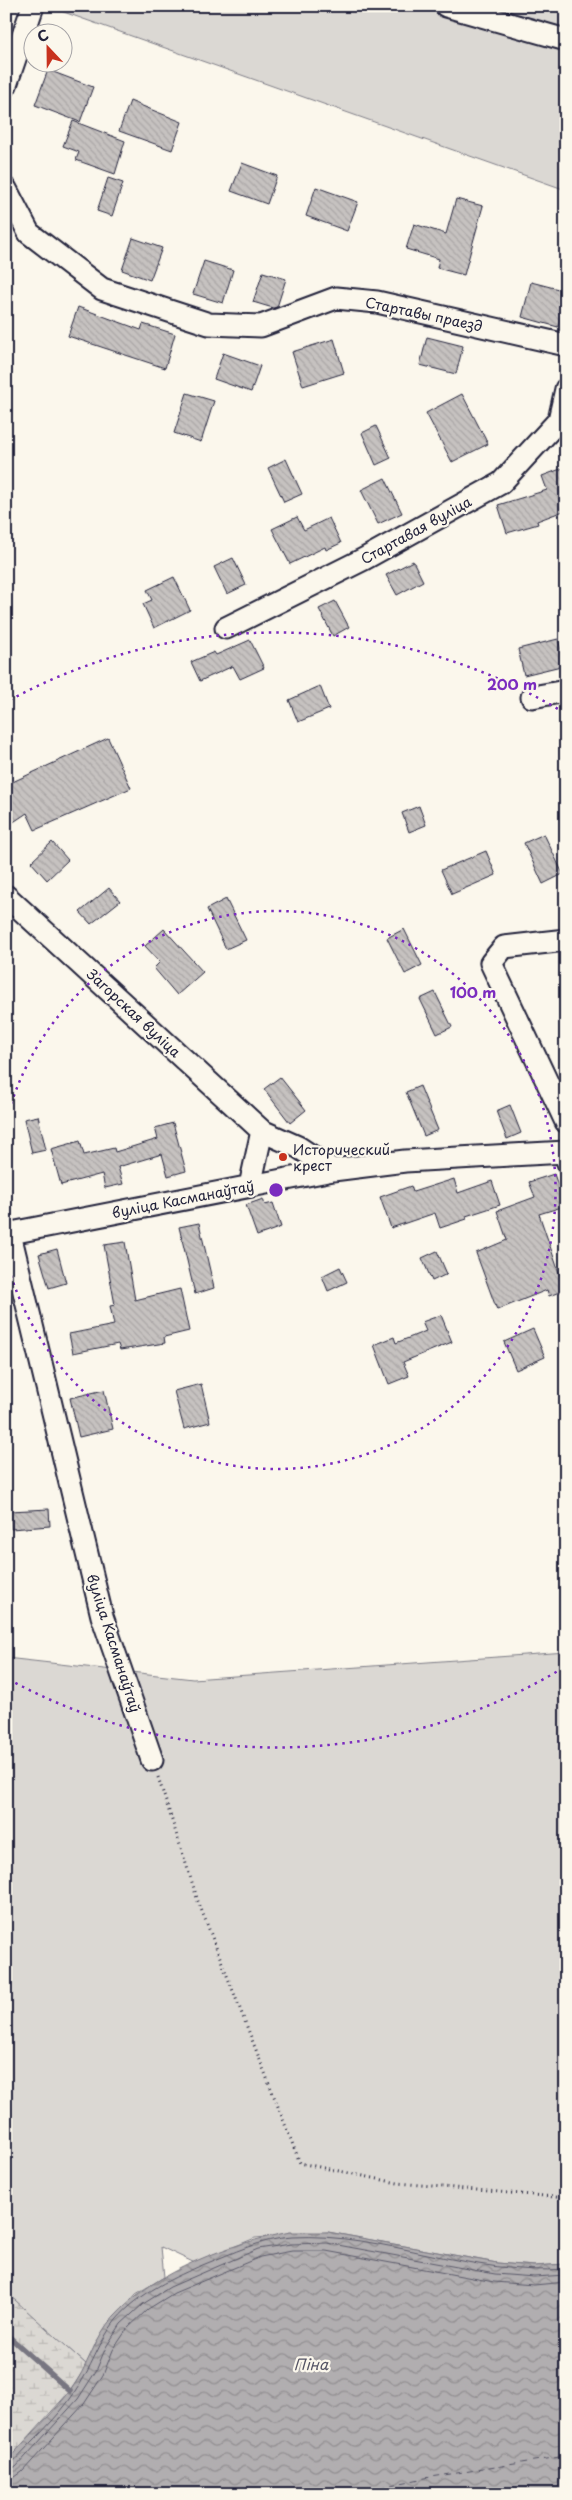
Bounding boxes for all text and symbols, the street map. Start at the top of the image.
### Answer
north arrow [22,22,72,72]
text: С [34,24,52,47]
street label: Стартавы праезд [363,291,485,337]
street label: Стартавая вуліца [357,491,476,569]
text: 200 m [487,672,537,695]
street label: Загорская вуліца [82,964,186,1062]
text: 100 m [450,980,496,1003]
place label: Исторический крест [293,1139,390,1176]
marker: Исторический крест [277,1151,289,1163]
street label: вуліца Касманаўтаў [110,1175,256,1223]
centre of rings [267,1181,285,1199]
street label: вуліца Касманаўтаў [82,1571,146,1715]
water label: Піна [294,2352,329,2375]

